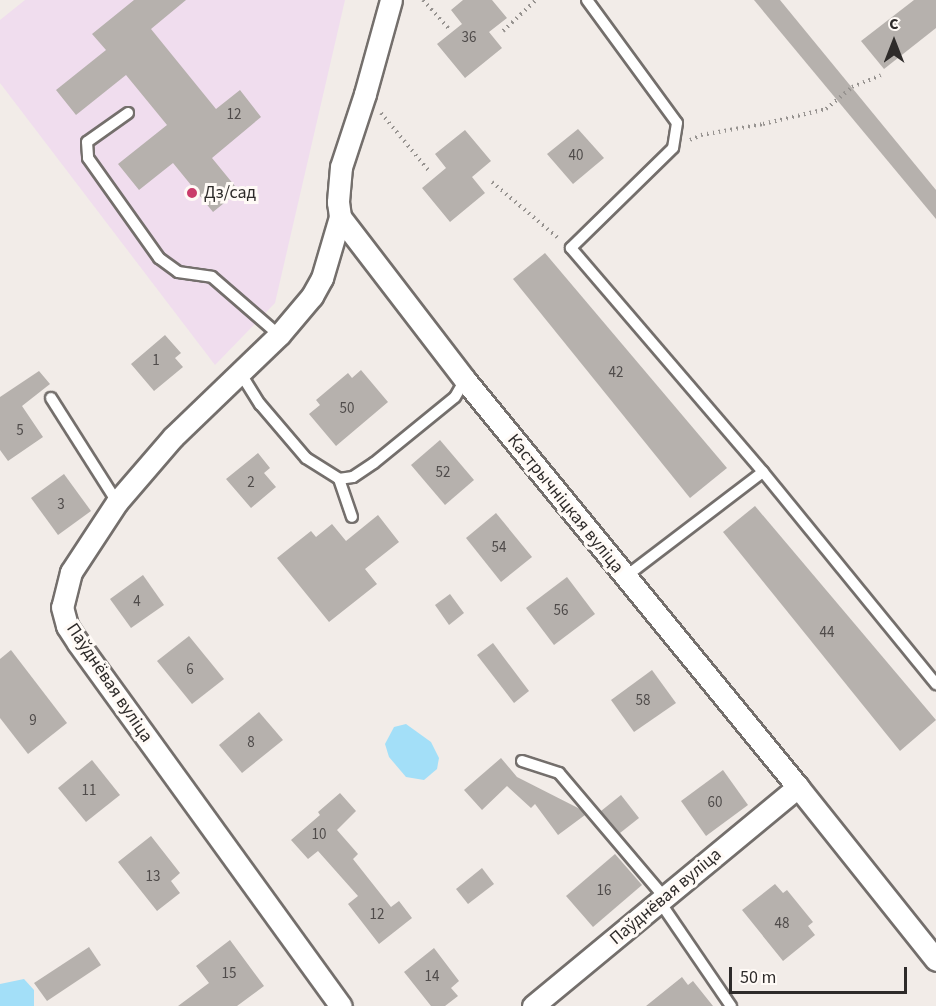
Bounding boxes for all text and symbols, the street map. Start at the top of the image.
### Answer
north arrow [864,12,924,72]
text: С [889,13,899,35]
house number: 36 [462,29,476,47]
house number: 12 [227,106,241,124]
house number: 40 [569,147,583,165]
place label: Дз/сад [204,182,256,204]
marker: Дз/сад [185,186,199,200]
house number: 1 [152,352,160,370]
house number: 42 [609,364,623,382]
house number: 50 [340,400,354,418]
house number: 5 [16,422,24,440]
street label: Кастрычніцкая вуліца [502,430,628,578]
house number: 52 [436,464,450,482]
house number: 2 [247,474,255,492]
house number: 3 [57,496,65,514]
house number: 54 [492,539,506,557]
house number: 4 [133,593,141,611]
house number: 56 [554,602,568,620]
street label: Паўднёвая вуліца [61,619,157,747]
house number: 44 [820,624,834,642]
house number: 6 [186,661,194,679]
house number: 58 [636,692,650,710]
house number: 9 [29,712,37,730]
house number: 8 [247,734,255,752]
house number: 11 [82,782,96,800]
house number: 60 [708,794,722,812]
house number: 10 [312,826,326,844]
street label: Паўднёвая вуліца [606,844,726,950]
house number: 13 [146,868,160,886]
house number: 16 [597,882,611,900]
house number: 12 [370,906,384,924]
house number: 48 [775,915,789,933]
scale bar [732,955,910,993]
house number: 15 [222,965,236,983]
text: 50 m [740,965,776,990]
house number: 14 [425,968,439,986]

